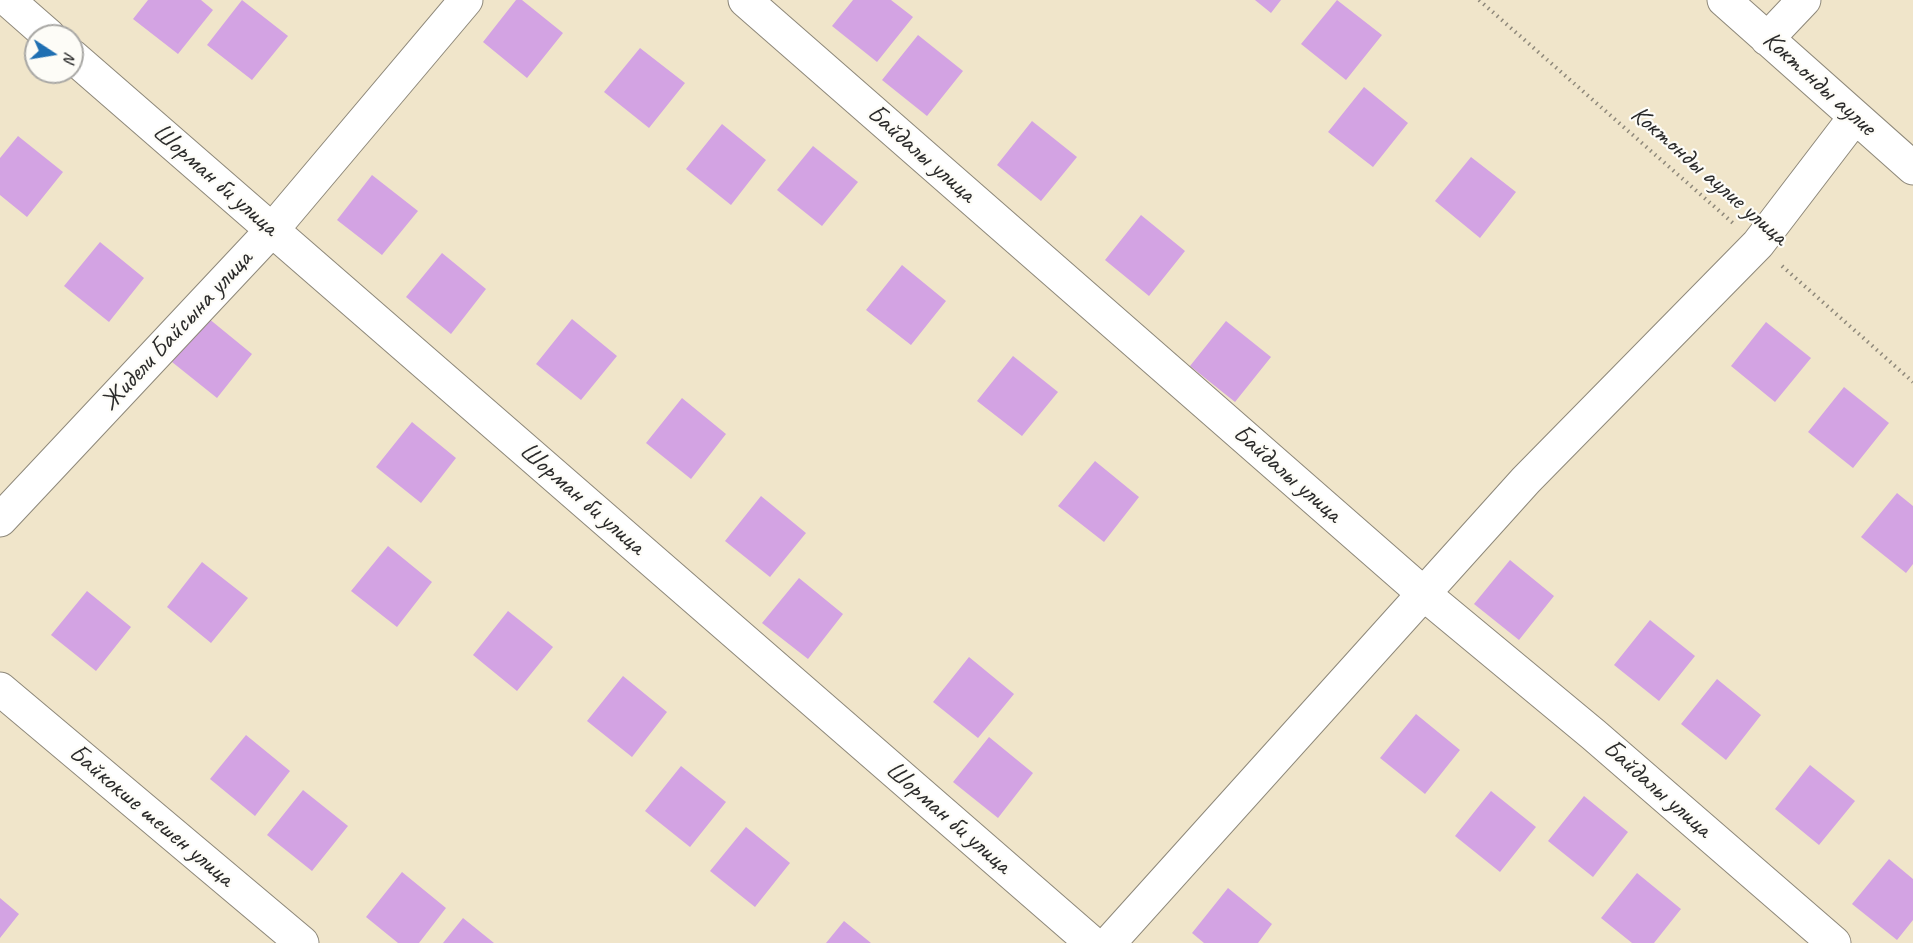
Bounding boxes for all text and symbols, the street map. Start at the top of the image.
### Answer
north arrow [24,24,84,84]
street label: Коктонды аулие [1756,25,1882,143]
text: N [59,50,80,64]
street label: Байдалы улица [860,98,982,210]
street label: Коктонды аулие улица [1624,99,1794,253]
street label: Шорман би улица [146,117,284,243]
street label: Жидели Байсына улица [95,244,259,418]
street label: Байдалы улица [1226,418,1348,530]
street label: Шорман би улица [513,436,651,562]
street label: Байдалы улица [1596,733,1718,845]
street label: Байкокше шешен улица [62,738,240,894]
street label: Шорман би улица [879,755,1017,881]

